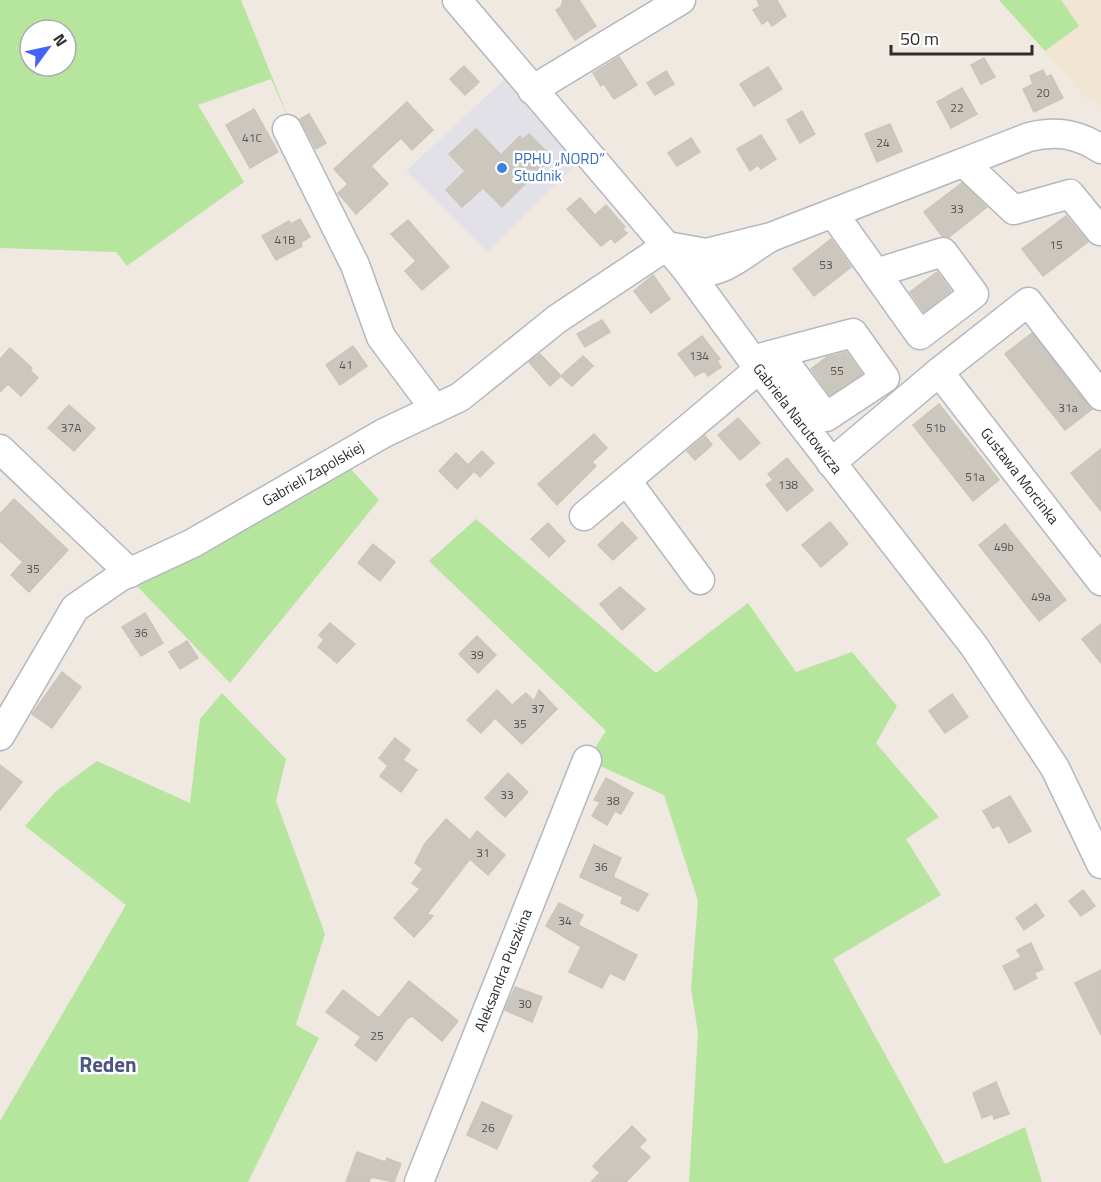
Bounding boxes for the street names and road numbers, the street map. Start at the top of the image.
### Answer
street label: Gabriela Narutowicza [748,358,849,479]
street label: Gustawa Morcinka [975,422,1065,530]
street label: Gabrieli Zapolskiej [258,435,368,512]
street label: Aleksandra Puszkina [468,905,538,1035]

